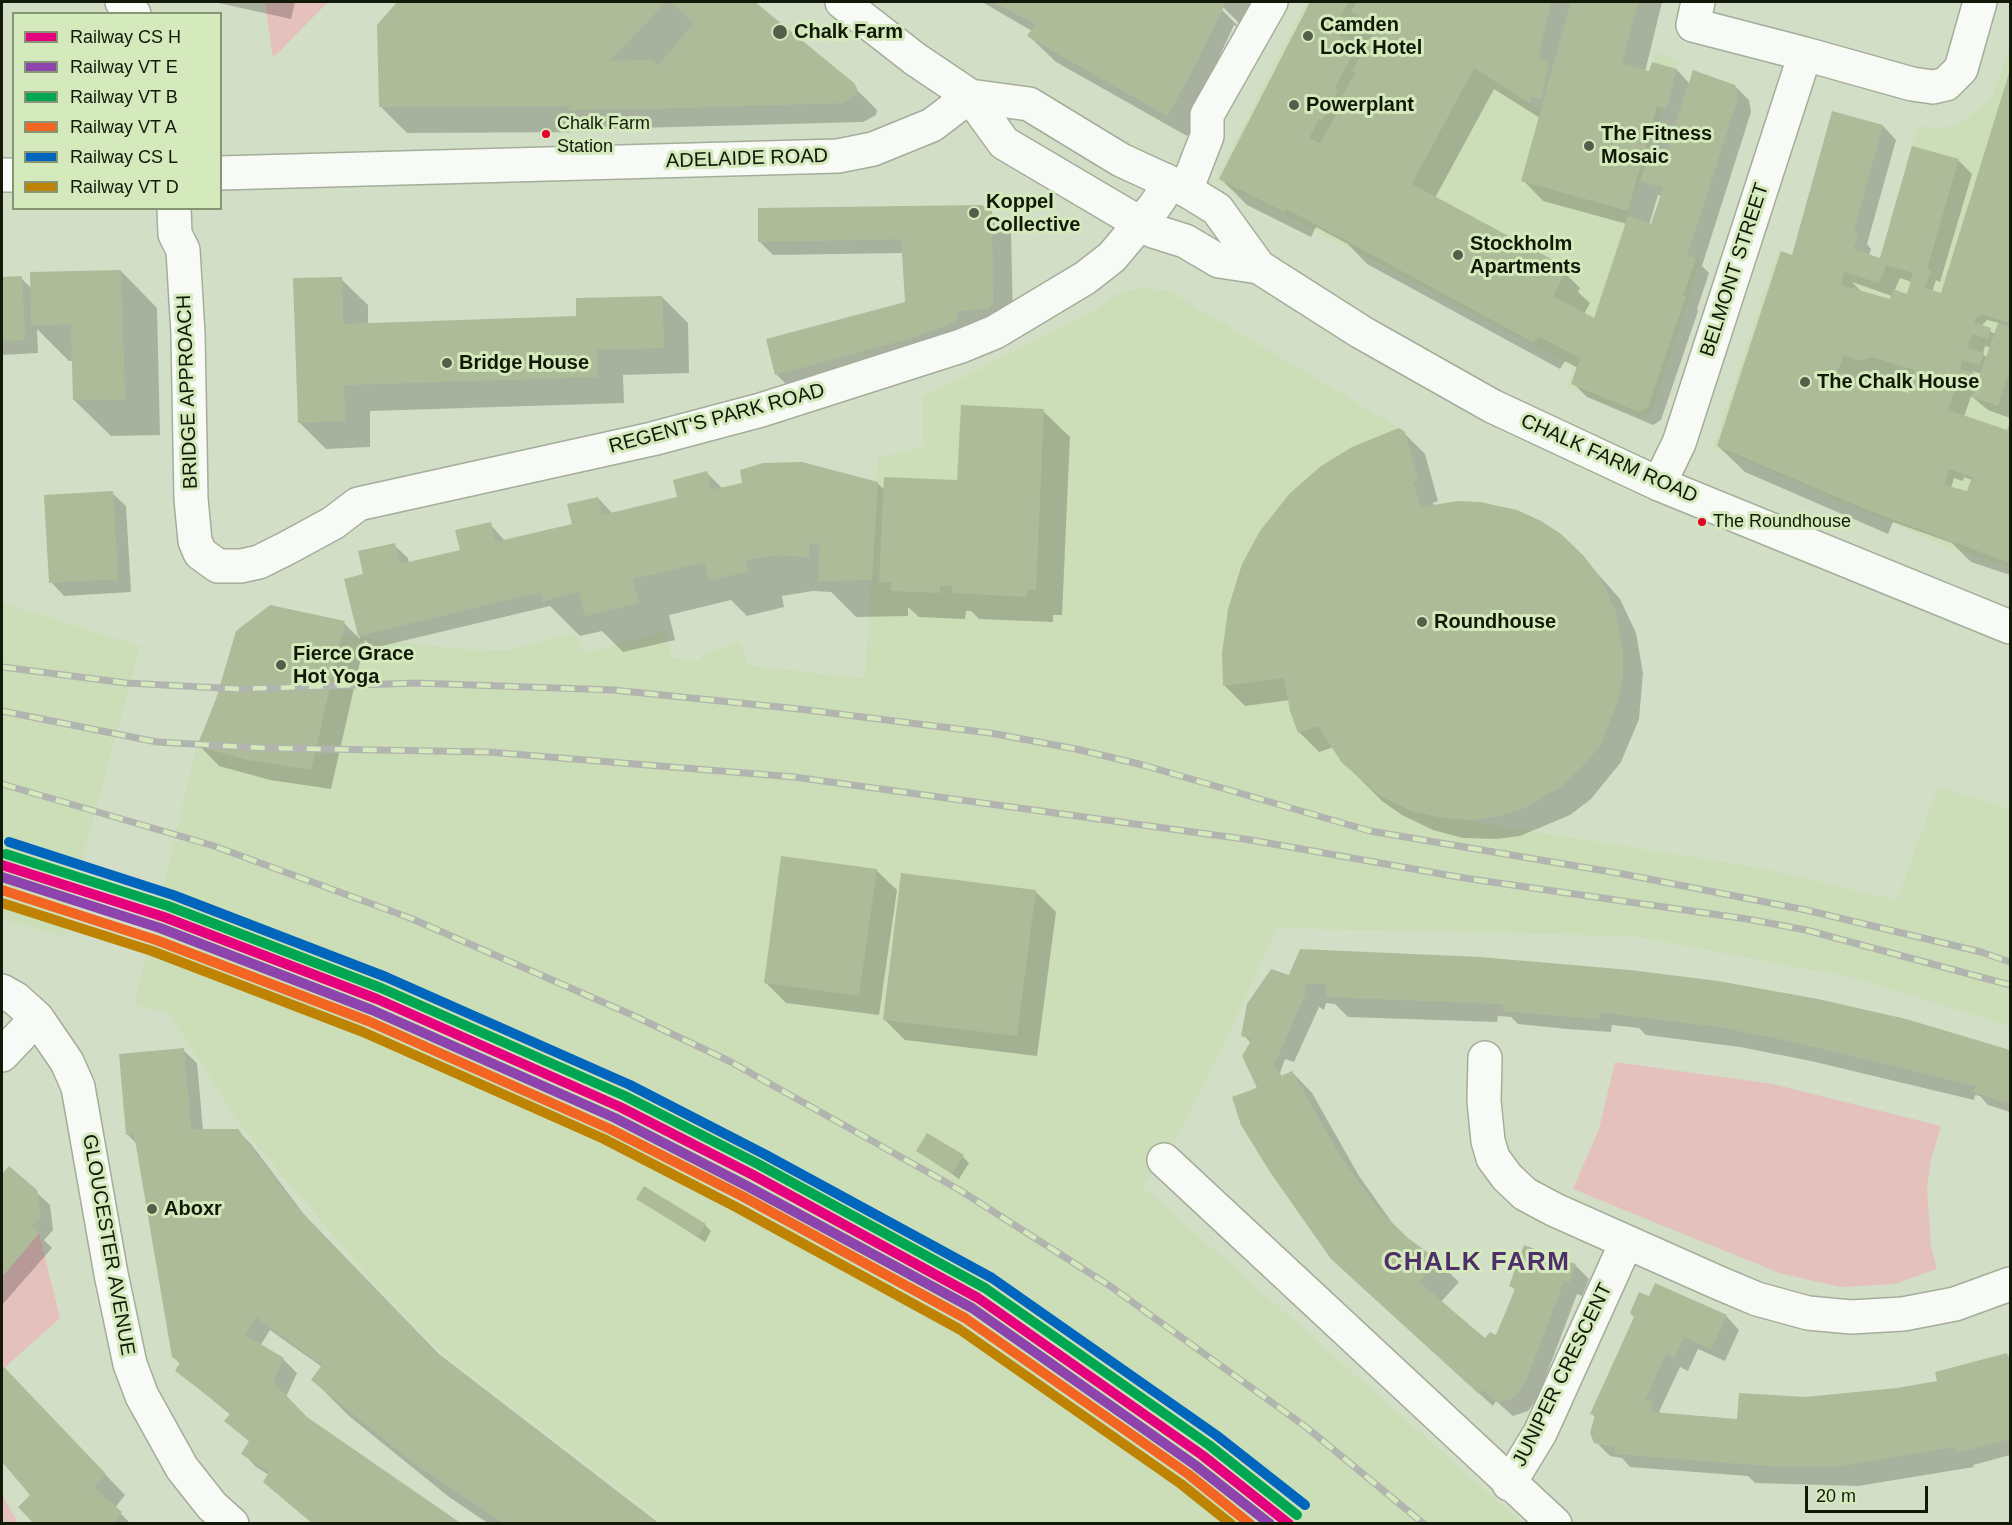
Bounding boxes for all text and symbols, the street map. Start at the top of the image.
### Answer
legend [12,12,222,210]
place label: Camden Lock Hotel [1320,13,1422,60]
place label: Chalk Farm [794,20,903,44]
marker: Chalk Farm [771,23,789,41]
text: Railway CS H [70,27,181,47]
marker: Camden Lock Hotel [1301,29,1315,43]
text: Railway VT E [70,57,178,77]
text: Railway VT B [70,87,178,107]
place label: Powerplant [1306,93,1414,117]
marker: Powerplant [1287,98,1301,112]
place label: Chalk Farm Station [557,113,650,156]
text: Railway VT A [70,117,177,137]
place label: The Fitness Mosaic [1601,122,1712,169]
marker: Chalk Farm Station [540,128,552,140]
marker: The Fitness Mosaic [1582,139,1596,153]
street label: ADELAIDE ROAD [665,144,829,174]
text: Railway CS L [70,147,178,167]
text: Railway VT D [70,177,179,197]
street label: BELMONT STREET [1696,180,1774,360]
place label: Koppel Collective [986,190,1080,237]
marker: Koppel Collective [967,206,981,220]
place label: Stockholm Apartments [1470,232,1581,279]
marker: Stockholm Apartments [1451,248,1465,262]
street label: BRIDGE APPROACH [173,294,203,490]
place label: Bridge House [459,351,589,375]
marker: Bridge House [440,356,454,370]
place label: The Chalk House [1817,370,1979,394]
marker: The Chalk House [1798,375,1812,389]
street label: REGENT'S PARK ROAD [606,379,828,459]
street label: CHALK FARM ROAD [1517,409,1701,509]
place label: The Roundhouse [1713,511,1851,533]
marker: The Roundhouse [1696,516,1708,528]
place label: Roundhouse [1434,610,1556,634]
marker: Roundhouse [1415,615,1429,629]
place label: Fierce Grace Hot Yoga [293,642,414,689]
marker: Fierce Grace Hot Yoga [274,658,288,672]
street label: GLOUCESTER AVENUE [77,1133,139,1357]
place label: Aboxr [164,1197,222,1221]
marker: Aboxr [145,1202,159,1216]
district label: CHALK FARM [1384,1247,1570,1279]
street label: JUNIPER CRESCENT [1508,1279,1618,1471]
scale bar [1808,1474,1931,1512]
text: 20 m [1816,1486,1856,1506]

